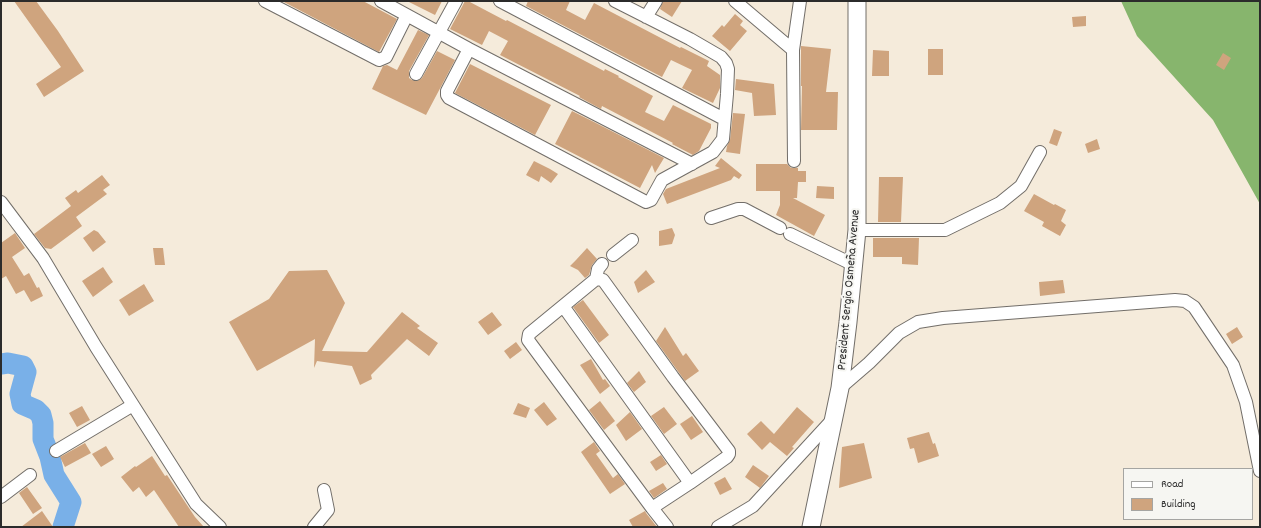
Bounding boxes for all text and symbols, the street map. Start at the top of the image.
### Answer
street label: President Sergio Osmeña Avenue [835,209,865,371]
legend [1123,468,1253,520]
text: Road [1161,476,1183,493]
text: Building [1161,496,1196,513]

